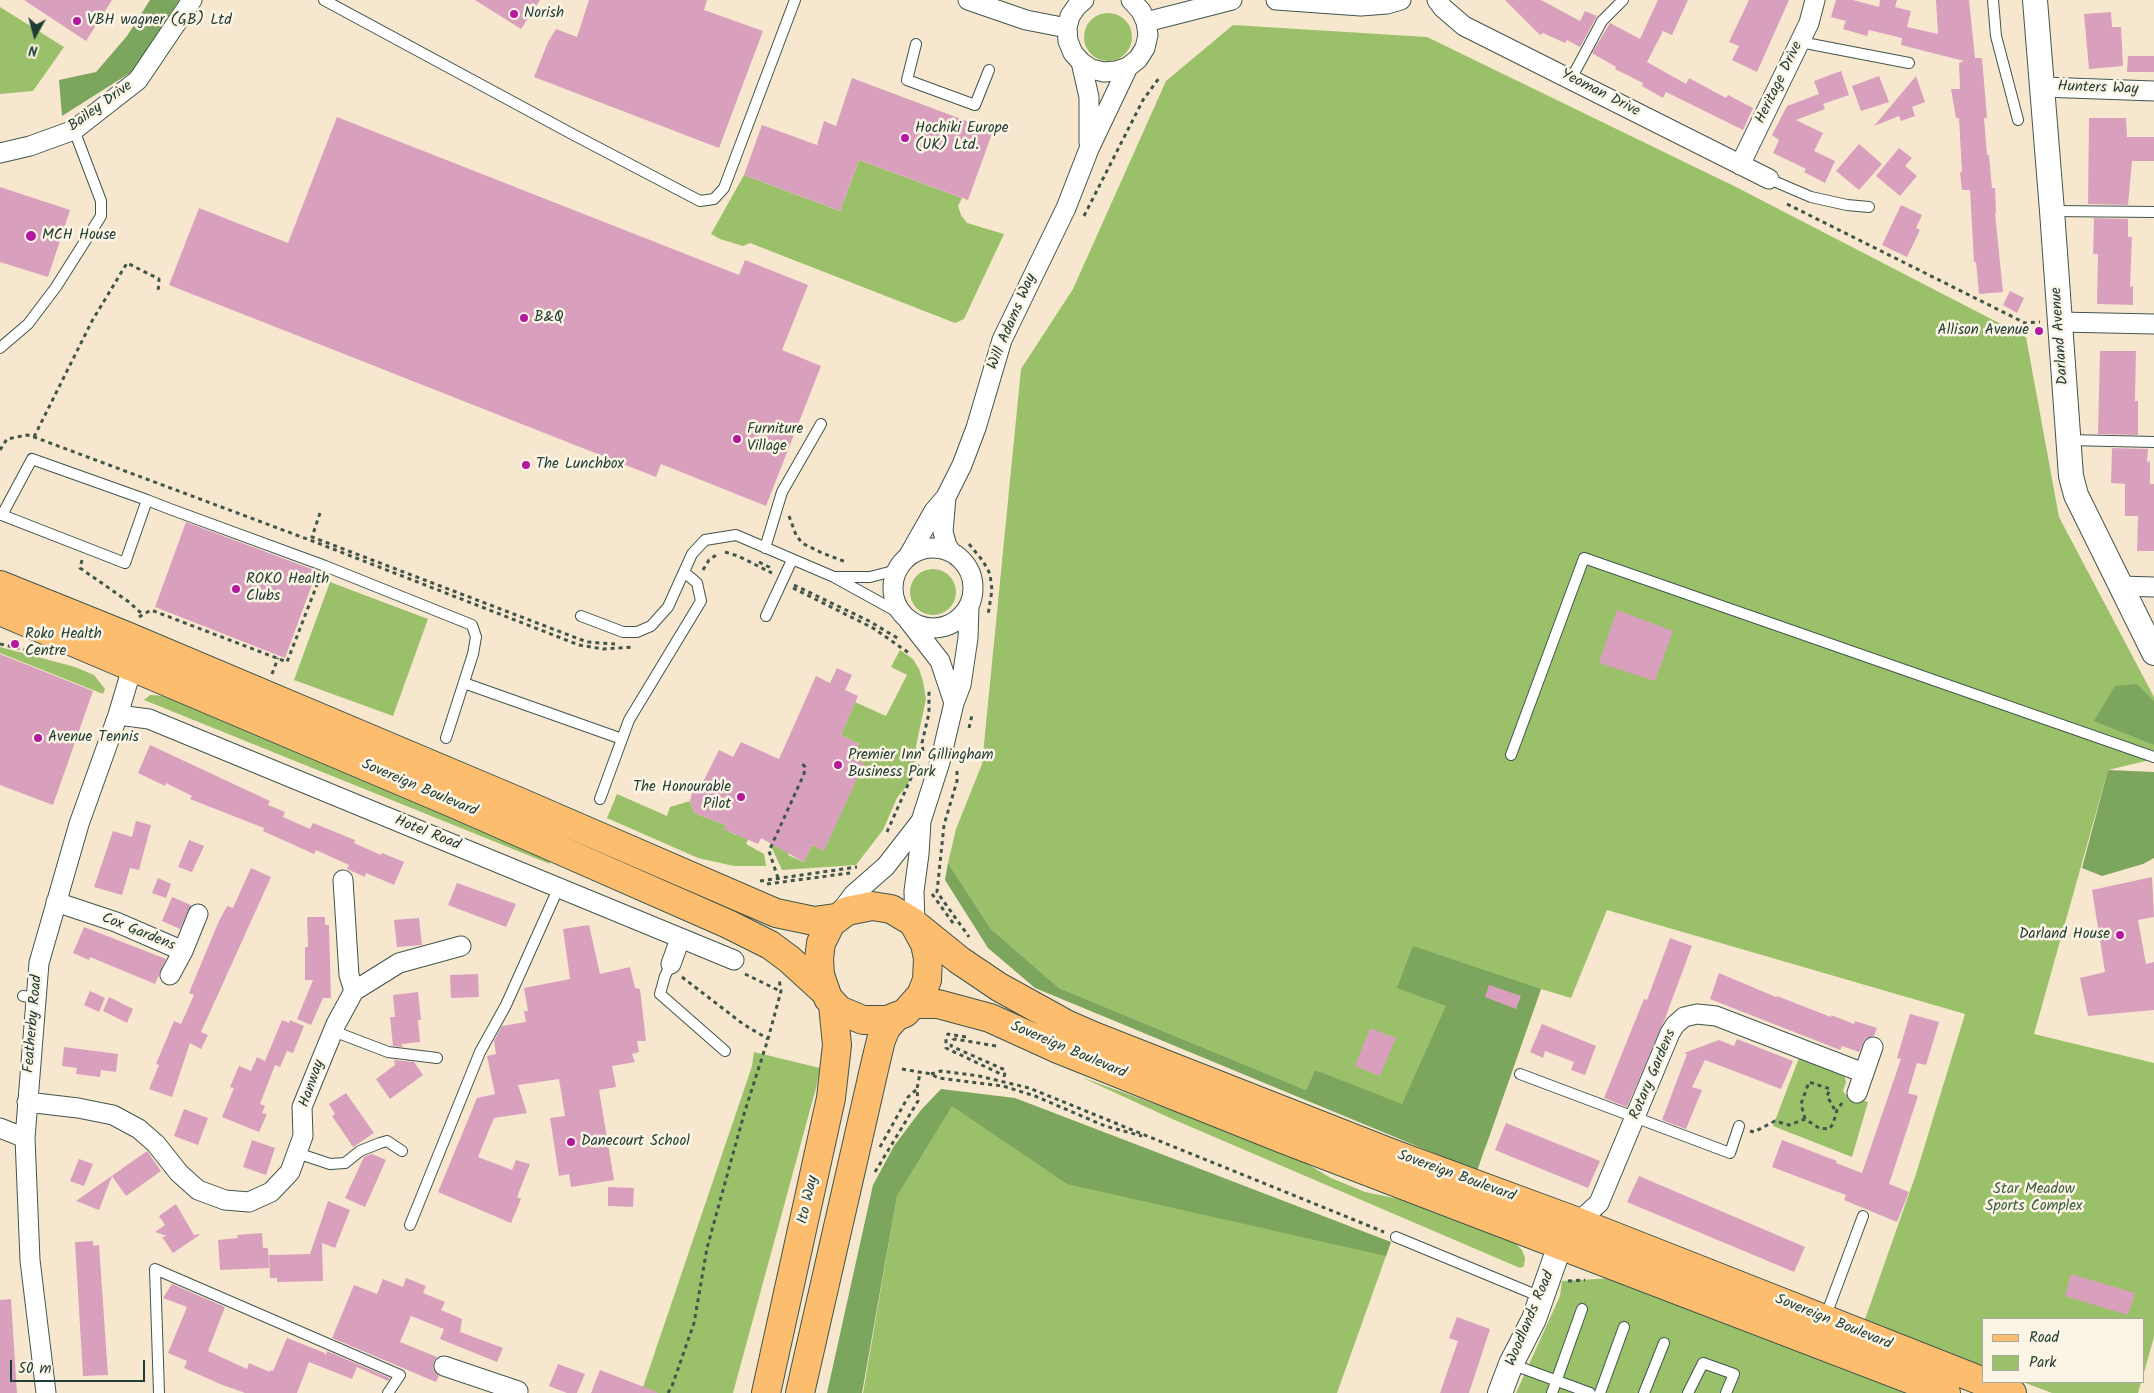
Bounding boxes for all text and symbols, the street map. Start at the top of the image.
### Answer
place label: Norish [524,5,564,23]
marker: Norish [508,8,520,20]
north arrow [10,10,60,60]
place label: VBH wagner (GB) Ltd [87,12,232,30]
marker: VBH wagner (GB) Ltd [71,15,83,27]
text: N [27,38,39,61]
street label: Heritage Drive [1752,39,1808,127]
street label: Yeoman Drive [1557,66,1643,122]
street label: Bailey Drive [65,78,137,136]
street label: Hunters Way [2057,79,2139,99]
place label: Hochiki Europe (UK) Ltd. [915,120,1008,155]
marker: Hochiki Europe (UK) Ltd. [899,132,911,144]
place label: MCH House [42,227,116,245]
marker: MCH House [24,229,38,243]
street label: Will Adams Way [985,271,1041,373]
street label: Darland Avenue [2049,286,2073,386]
place label: B&Q [534,309,564,327]
marker: B&Q [518,312,530,324]
place label: Allison Avenue [1938,322,2029,340]
marker: Allison Avenue [2033,325,2045,337]
place label: Furniture Village [747,421,803,456]
marker: Furniture Village [731,433,743,445]
place label: The Lunchbox [536,456,624,474]
marker: The Lunchbox [520,459,532,471]
place label: ROKO Health Clubs [246,571,329,606]
marker: ROKO Health Clubs [230,583,242,595]
place label: Roko Health Centre [25,626,102,661]
marker: Roko Health Centre [9,638,21,650]
place label: Avenue Tennis [48,729,139,747]
marker: Avenue Tennis [32,732,44,744]
place label: Premier Inn Gillingham Business Park [848,747,994,782]
street label: Sovereign Boulevard [358,756,480,822]
marker: Premier Inn Gillingham Business Park [832,759,844,771]
place label: The Honourable Pilot [633,779,731,814]
marker: The Honourable Pilot [735,791,747,803]
street label: Hotel Road [392,813,462,855]
street label: Cox Gardens [98,910,178,956]
place label: Darland House [2019,926,2110,944]
marker: Darland House [2114,929,2126,941]
street label: Featherby Road [21,974,47,1074]
street label: Sovereign Boulevard [1007,1018,1129,1084]
street label: Rotary Gardens [1627,1027,1681,1123]
street label: Hanway [296,1058,330,1110]
place label: Danecourt School [581,1133,690,1151]
marker: Danecourt School [565,1136,577,1148]
street label: Sovereign Boulevard [1395,1147,1517,1207]
street label: Ito Way [795,1174,823,1226]
park label: Star Meadow Sports Complex [1986,1181,2082,1216]
street label: Woodlands Road [1503,1269,1559,1369]
street label: Sovereign Boulevard [1772,1291,1894,1355]
legend [1982,1318,2144,1383]
text: Road [2029,1326,2059,1350]
scale bar [12,1350,148,1382]
text: Park [2029,1351,2056,1375]
text: 50 m [18,1357,52,1381]

